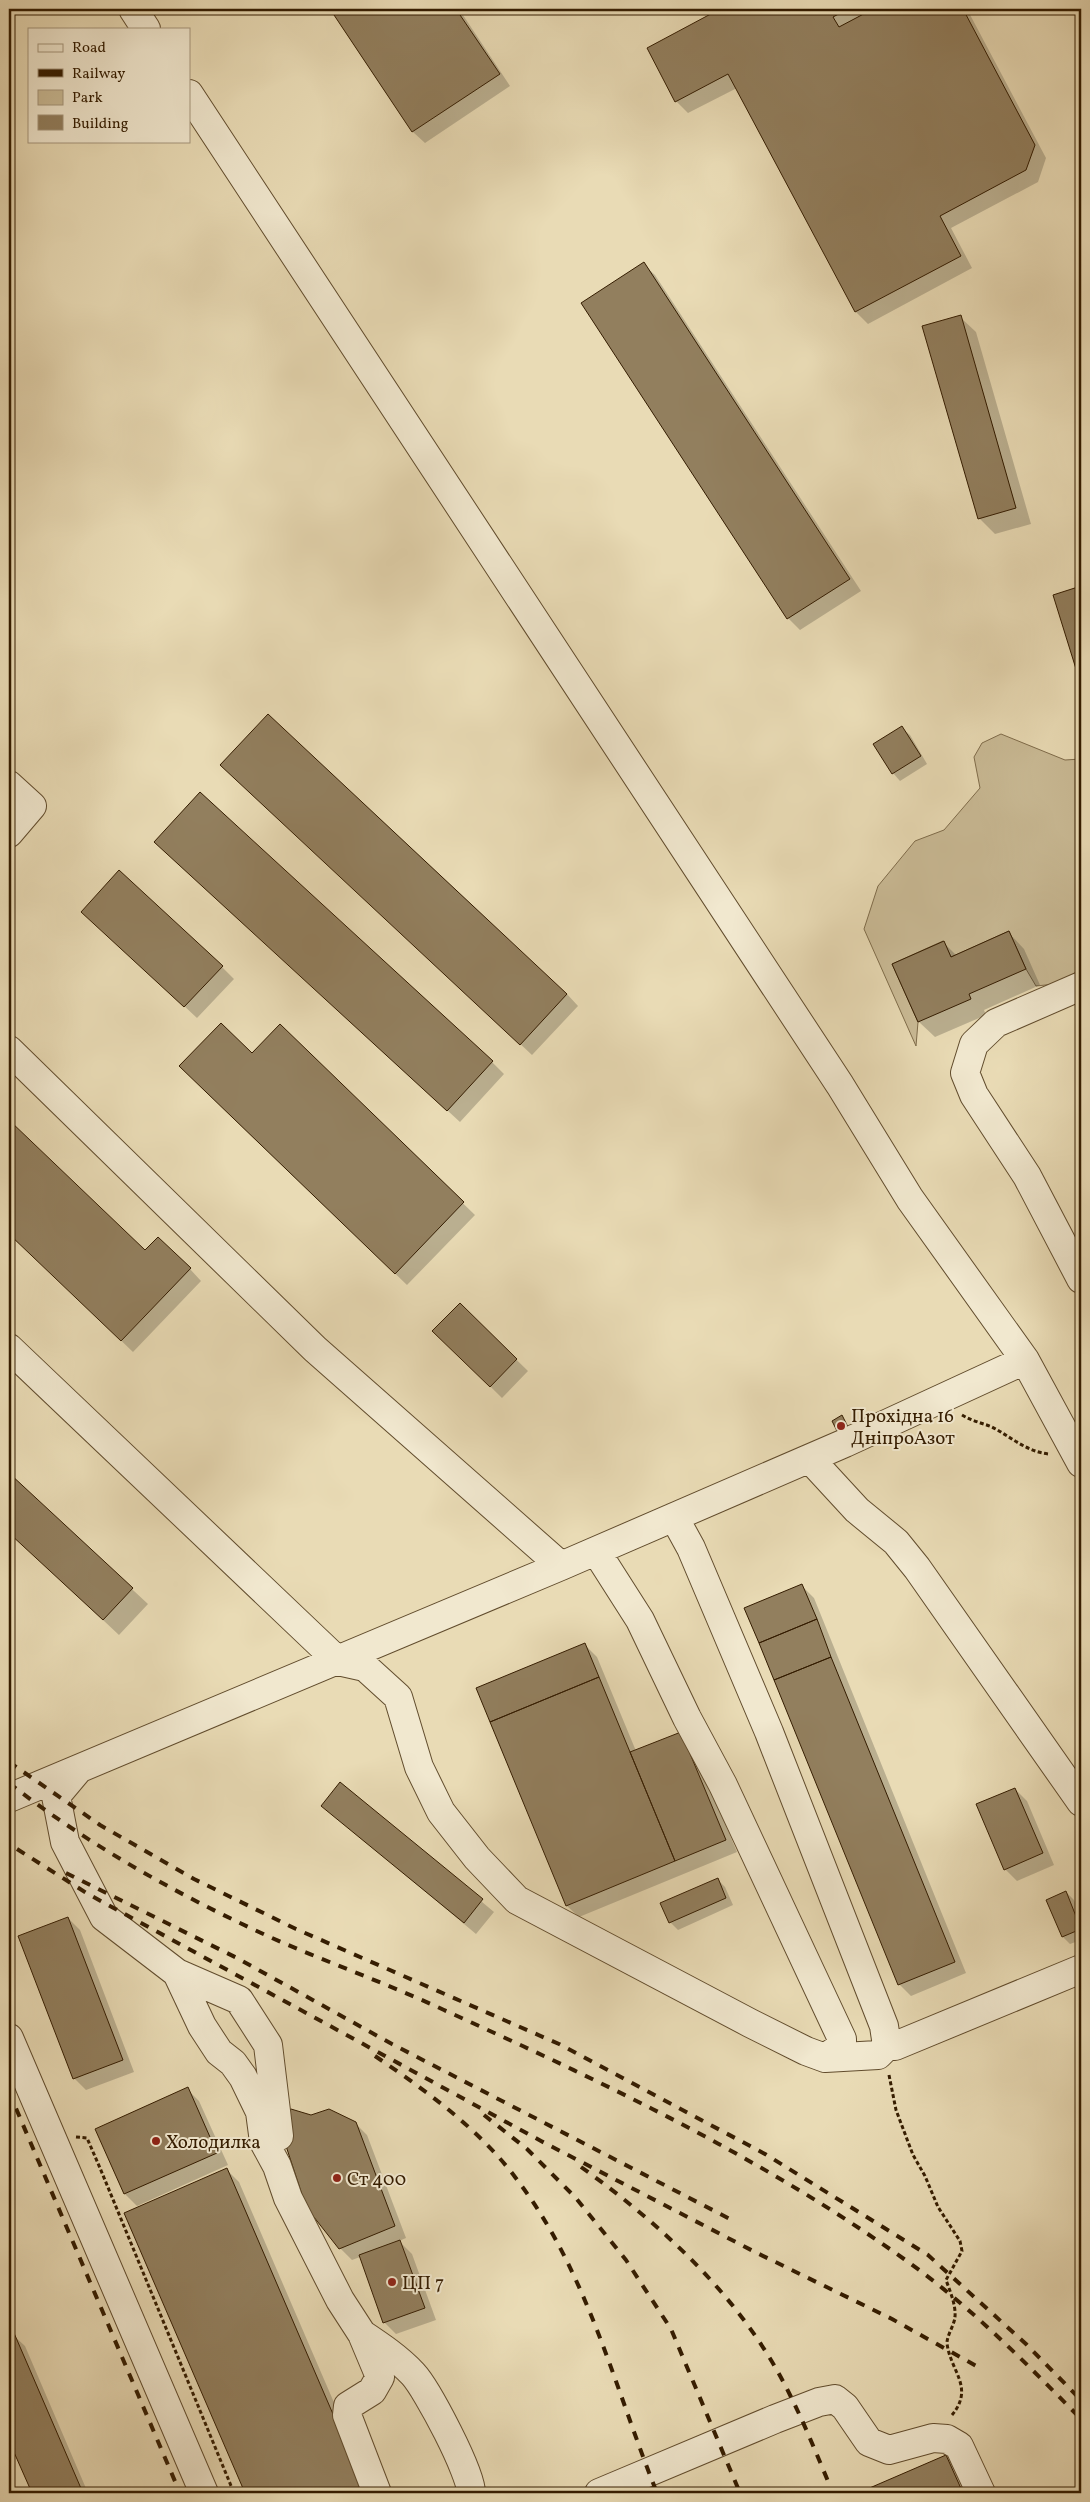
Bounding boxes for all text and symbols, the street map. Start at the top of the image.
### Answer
legend [28,28,190,142]
text: Road [72,38,106,59]
text: Railway [72,64,125,85]
text: Park [72,88,103,109]
text: Building [72,114,129,135]
place label: Прохідна 16 ДніпроАзот [851,1404,955,1452]
marker: Прохідна 16 ДніпроАзот [835,1420,847,1432]
place label: Холодилка [166,2130,261,2156]
marker: Холодилка [150,2135,162,2147]
place label: Ст 400 [347,2167,406,2193]
marker: Ст 400 [331,2172,343,2184]
place label: ЦП 7 [402,2271,444,2297]
marker: ЦП 7 [386,2276,398,2288]

